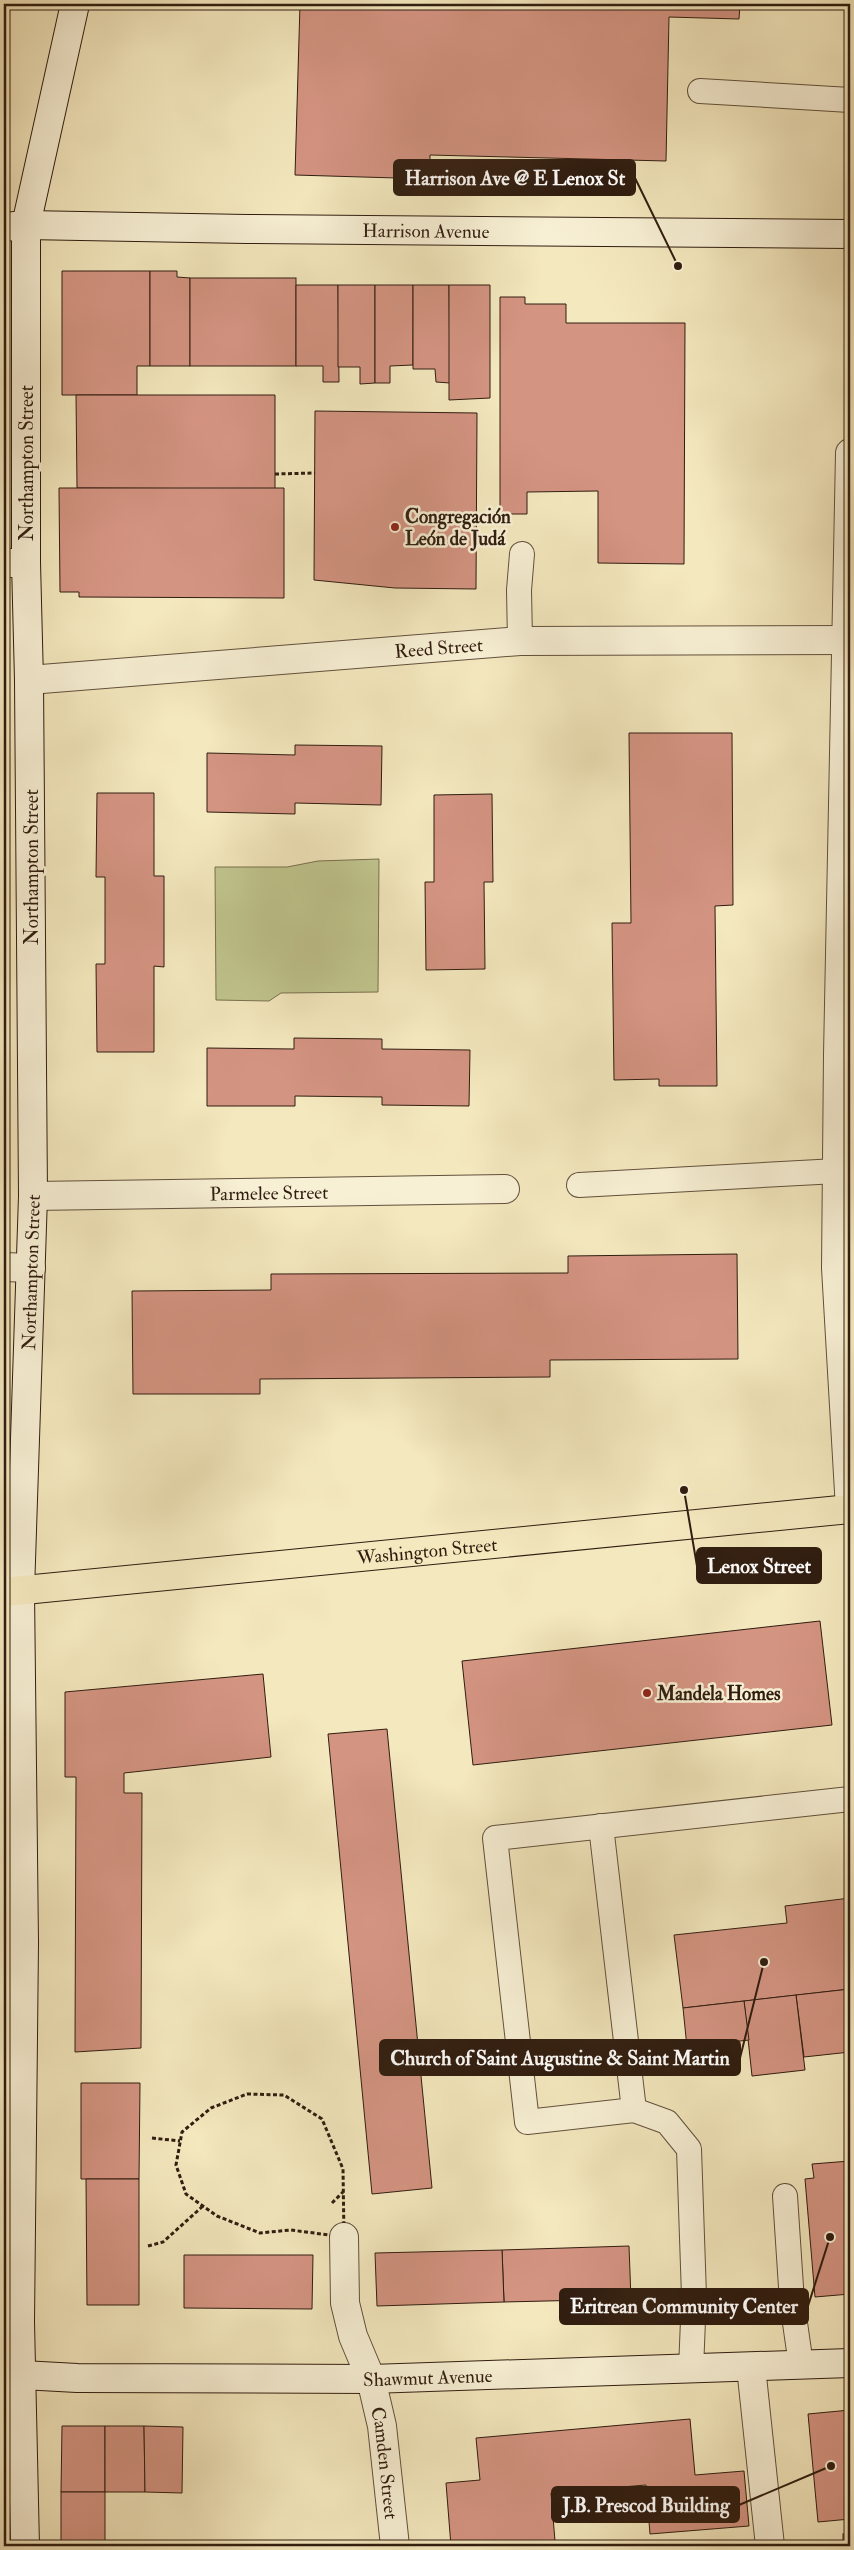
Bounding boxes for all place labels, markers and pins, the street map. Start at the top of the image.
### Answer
callout: Harrison Ave @ E Lenox St [394,160,635,195]
place label: Congregación León de Judá [405,505,511,551]
marker: Congregación León de Judá [389,521,401,533]
callout: Lenox Street [697,1548,821,1583]
place label: Mandela Homes [656,1682,781,1706]
marker: Mandela Homes [641,1687,653,1699]
callout: Church of Saint Augustine & Saint Martin [380,2040,740,2075]
callout: Eritrean Community Center [560,2289,808,2324]
callout: J.B. Prescod Building [552,2487,739,2522]

